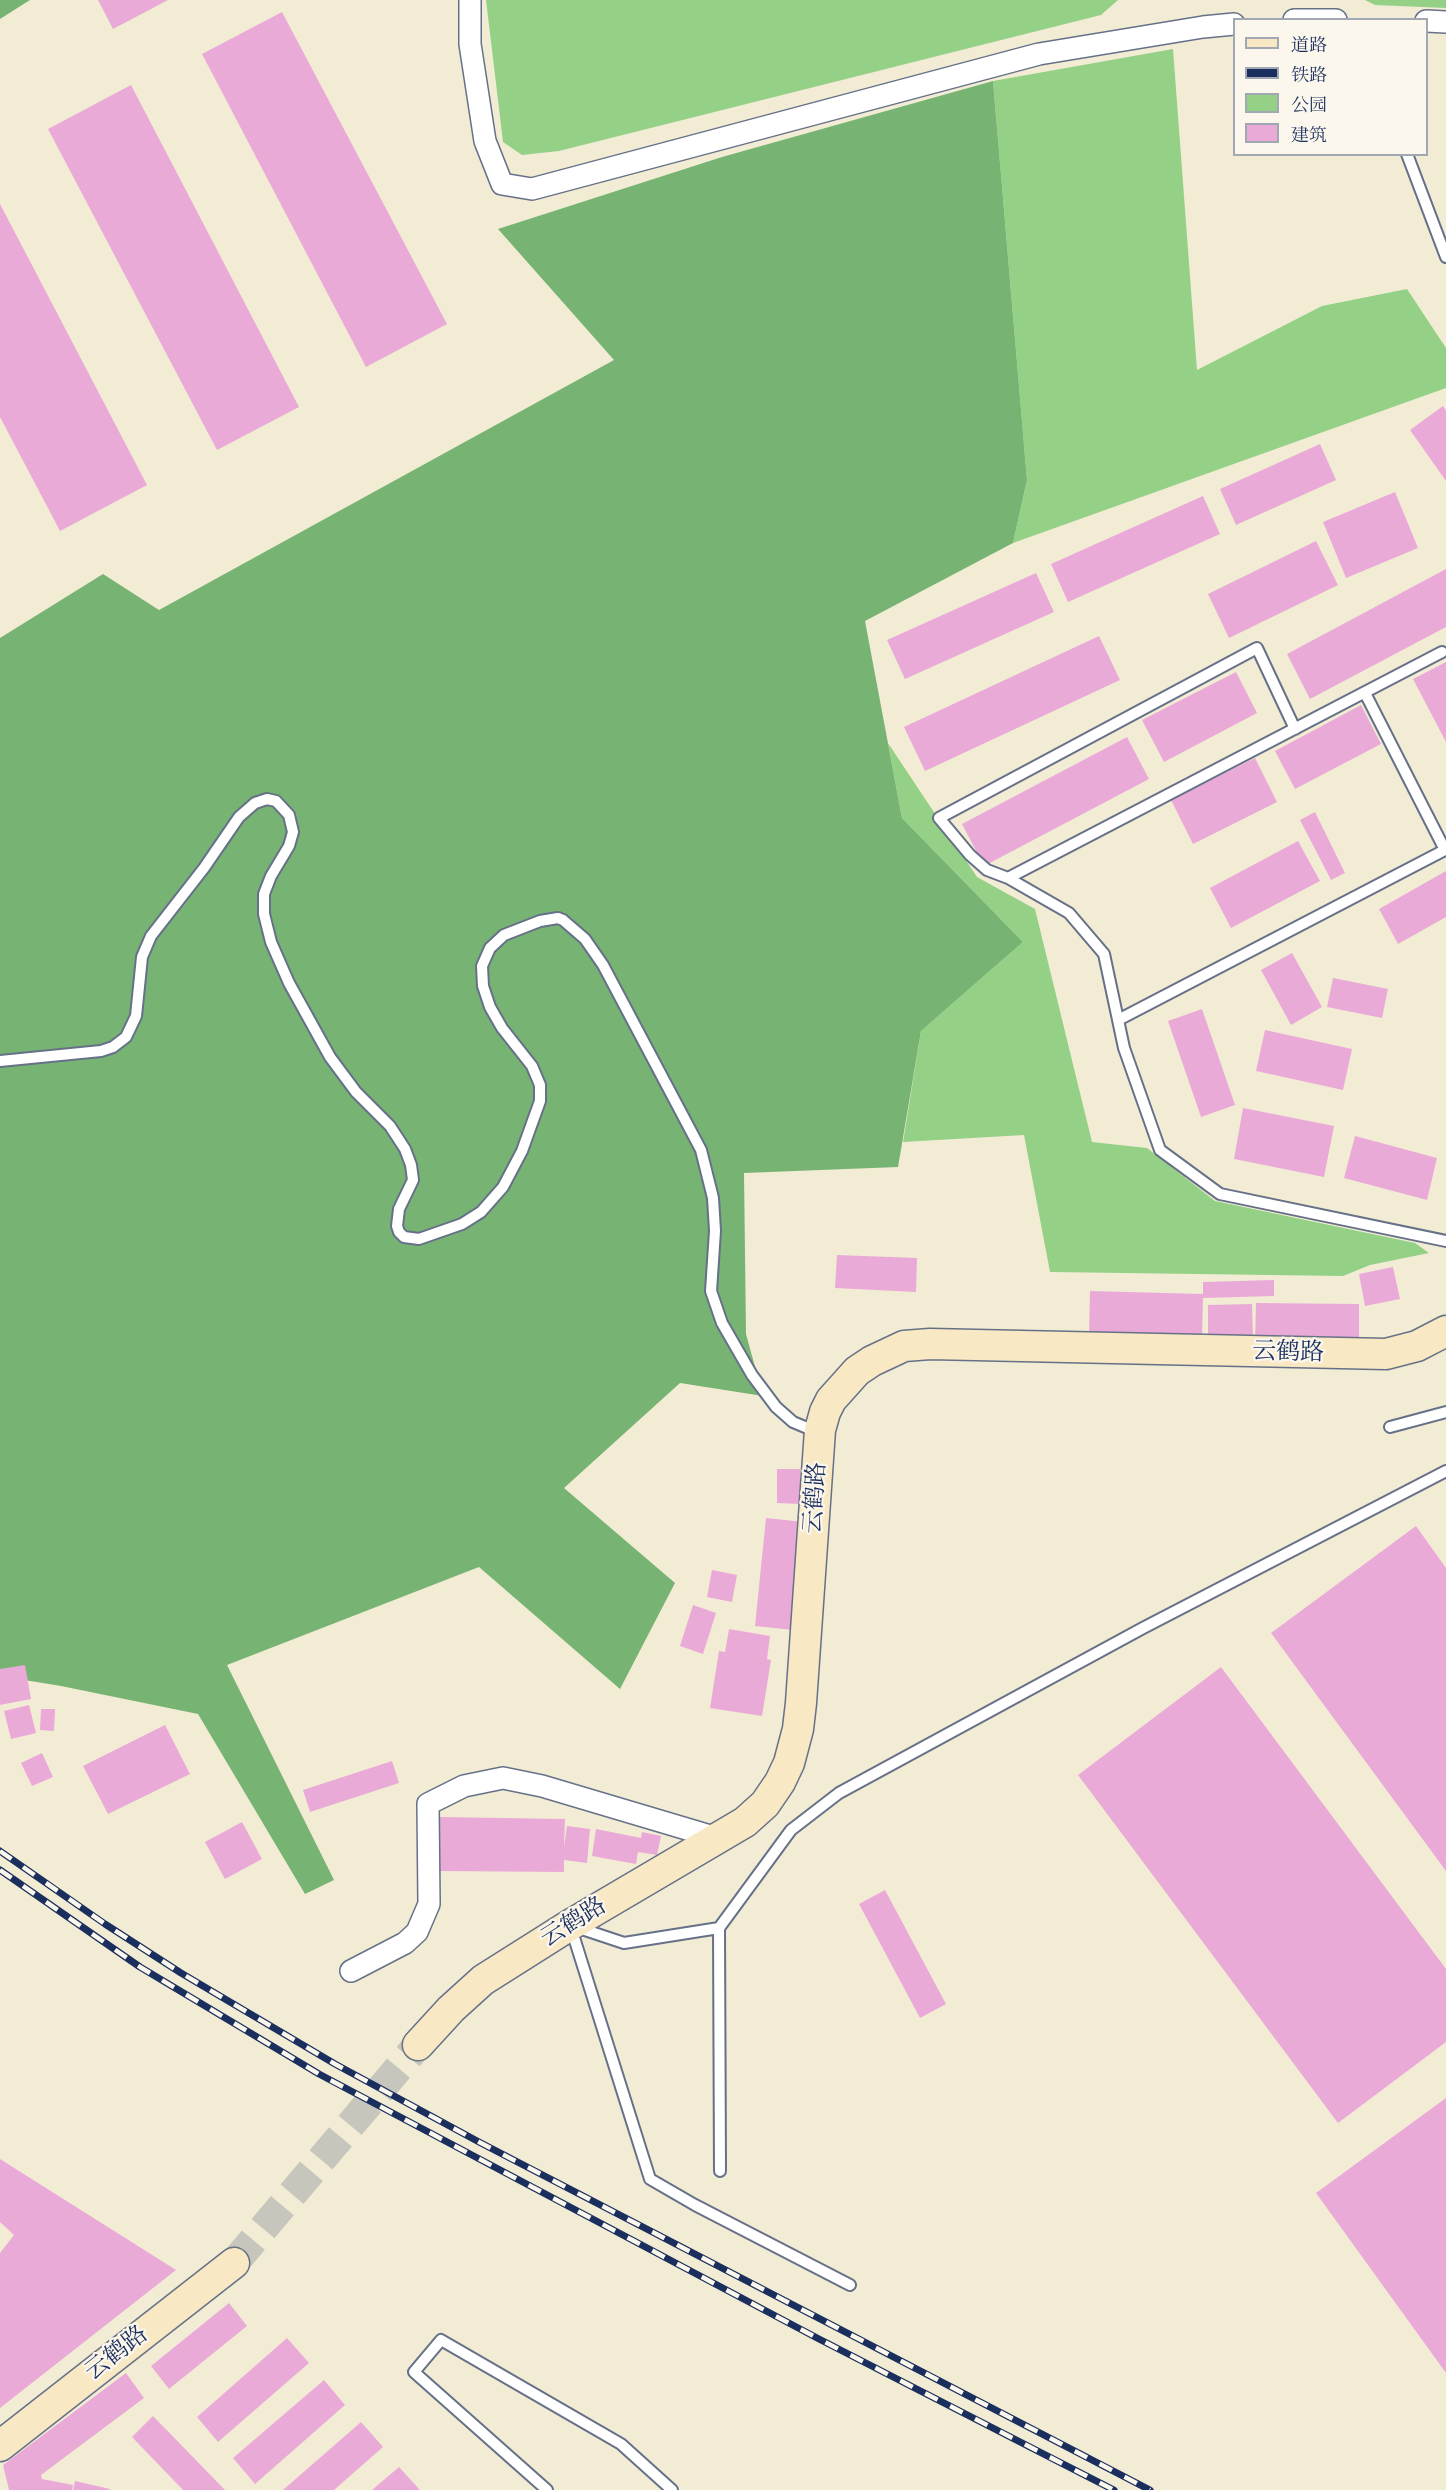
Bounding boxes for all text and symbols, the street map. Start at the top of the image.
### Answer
legend [1233,18,1428,156]
text: 道路 [1291,33,1327,57]
text: 铁路 [1291,63,1327,87]
text: 公园 [1291,93,1327,117]
text: 建筑 [1291,123,1327,147]
street label: 云鹤路 [1252,1338,1324,1368]
street label: 云鹤路 [799,1461,833,1535]
street label: 云鹤路 [536,1892,612,1954]
street label: 云鹤路 [80,2320,154,2388]

